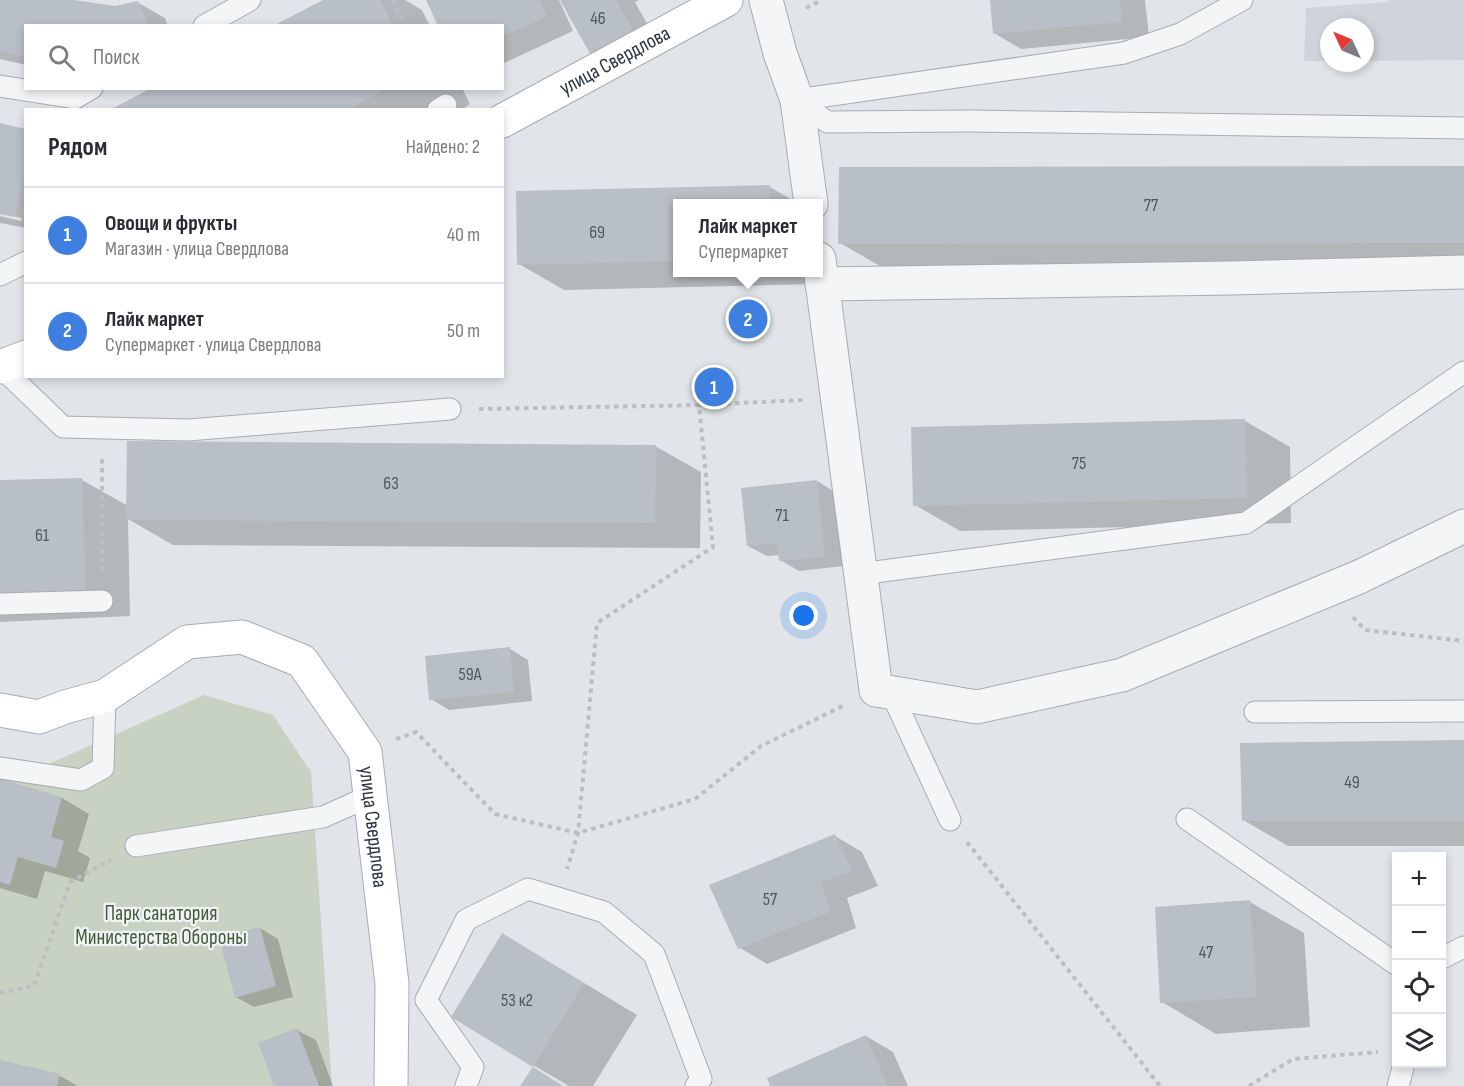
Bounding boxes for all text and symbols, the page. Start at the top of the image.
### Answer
house number: 46 [590,8,606,29]
north arrow [1320,18,1374,72]
street label: улица Свердлова [555,20,674,100]
search box [24,24,504,90]
icon: search [45,41,78,74]
text: Поиск [93,44,139,71]
text: Рядом [48,132,107,163]
text: Найдено: 2 [406,135,480,159]
house number: 77 [1144,195,1159,216]
popup [673,199,823,277]
text: Овощи и фрукты [105,210,237,237]
text: Лайк маркет [699,213,797,240]
house number: 69 [589,222,605,243]
text: 1 [64,223,71,247]
text: 40 m [447,223,480,247]
text: Магазин · улица Свердлова [105,237,289,261]
text: Супермаркет [699,240,789,264]
pin: 2 [728,296,768,342]
text: Лайк маркет [105,306,204,333]
text: 2 [63,319,72,343]
text: 50 m [447,319,480,343]
text: Супермаркет · улица Свердлова [105,333,321,357]
pin: 1 [694,364,734,410]
house number: 75 [1072,453,1086,474]
house number: 63 [383,473,399,494]
house number: 71 [775,505,789,526]
house number: 61 [35,525,50,546]
your location [789,601,818,630]
house number: 59А [459,664,482,685]
street label: улица Свердлова [354,765,393,889]
house number: 49 [1344,772,1360,793]
map controls [1392,852,1446,1068]
button: + [1392,852,1446,906]
house number: 57 [763,889,778,910]
park label: Парк санатория Министерства Обороны [75,901,247,950]
button: − [1392,906,1446,960]
house number: 47 [1199,942,1214,963]
button: locate [1392,960,1446,1014]
house number: 53 к2 [501,990,533,1011]
button: layers [1392,1014,1446,1068]

